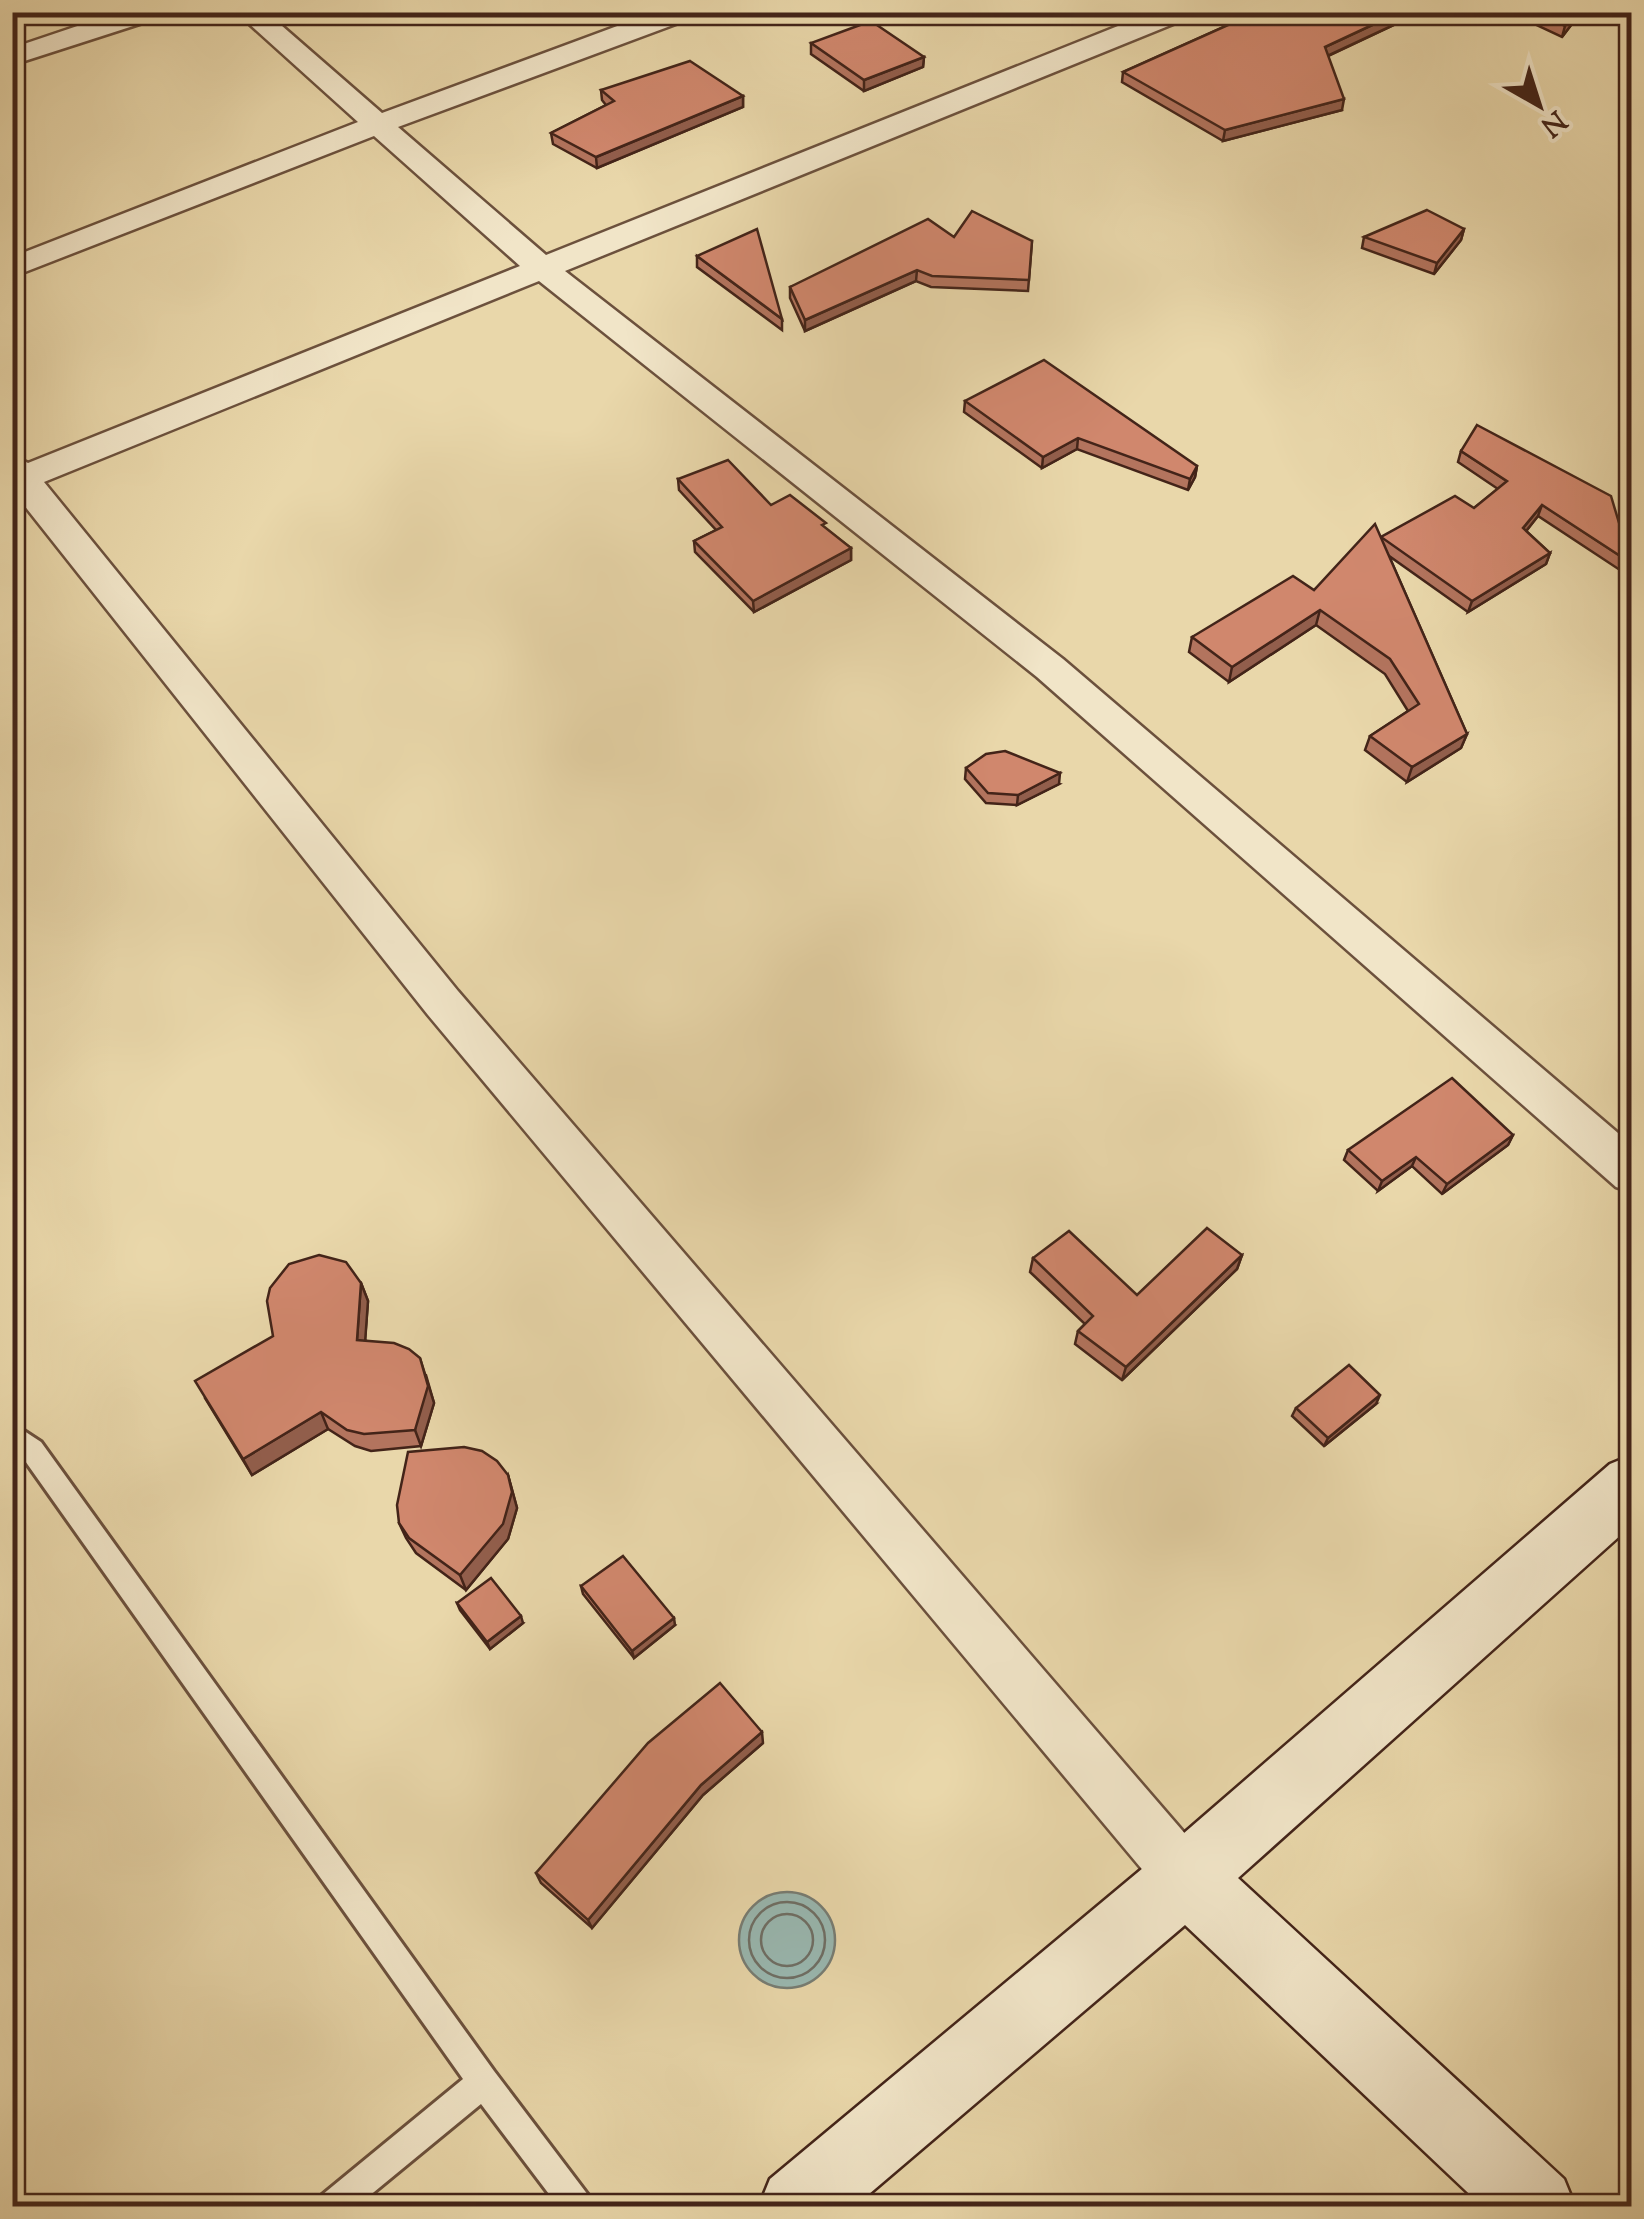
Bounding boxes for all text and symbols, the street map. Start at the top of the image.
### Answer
north arrow [1489,55,1589,155]
text: N [1532,100,1574,145]

